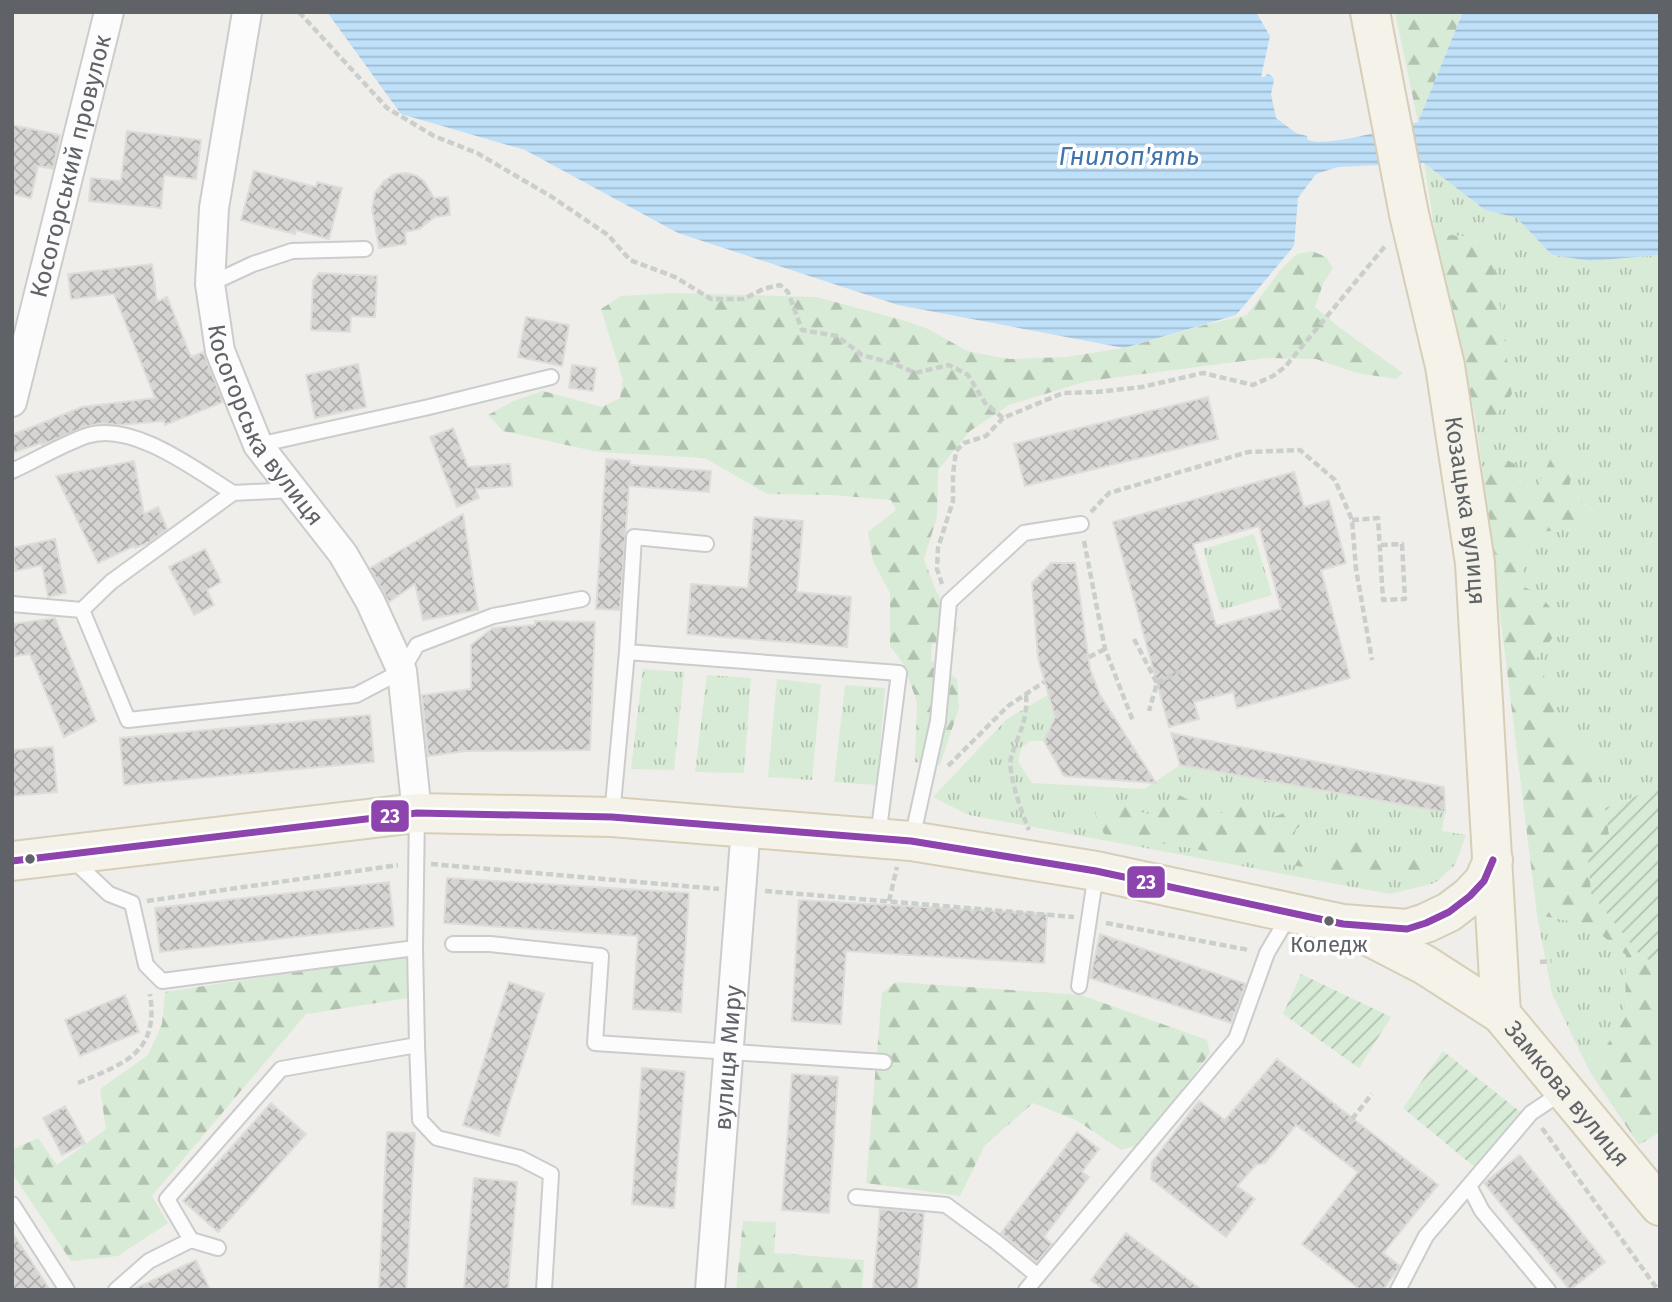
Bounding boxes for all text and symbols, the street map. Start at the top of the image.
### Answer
street label: Косогорський провулок [24,31,117,301]
water label: Гнилоп'ять [1059,141,1199,172]
street label: Косогорська вулиця [202,322,329,531]
street label: Козацька вулиця [1439,414,1491,606]
line badge: 23 [370,799,410,833]
text: 23 [380,805,400,828]
unlabelled marker [23,852,37,866]
line badge: 23 [1126,865,1166,899]
text: 23 [1136,871,1156,894]
marker: Коледж [1322,914,1336,928]
place label: Коледж [1290,931,1368,958]
street label: вулиця Миру [708,984,748,1131]
street label: Замкова вулиця [1499,1015,1636,1172]

